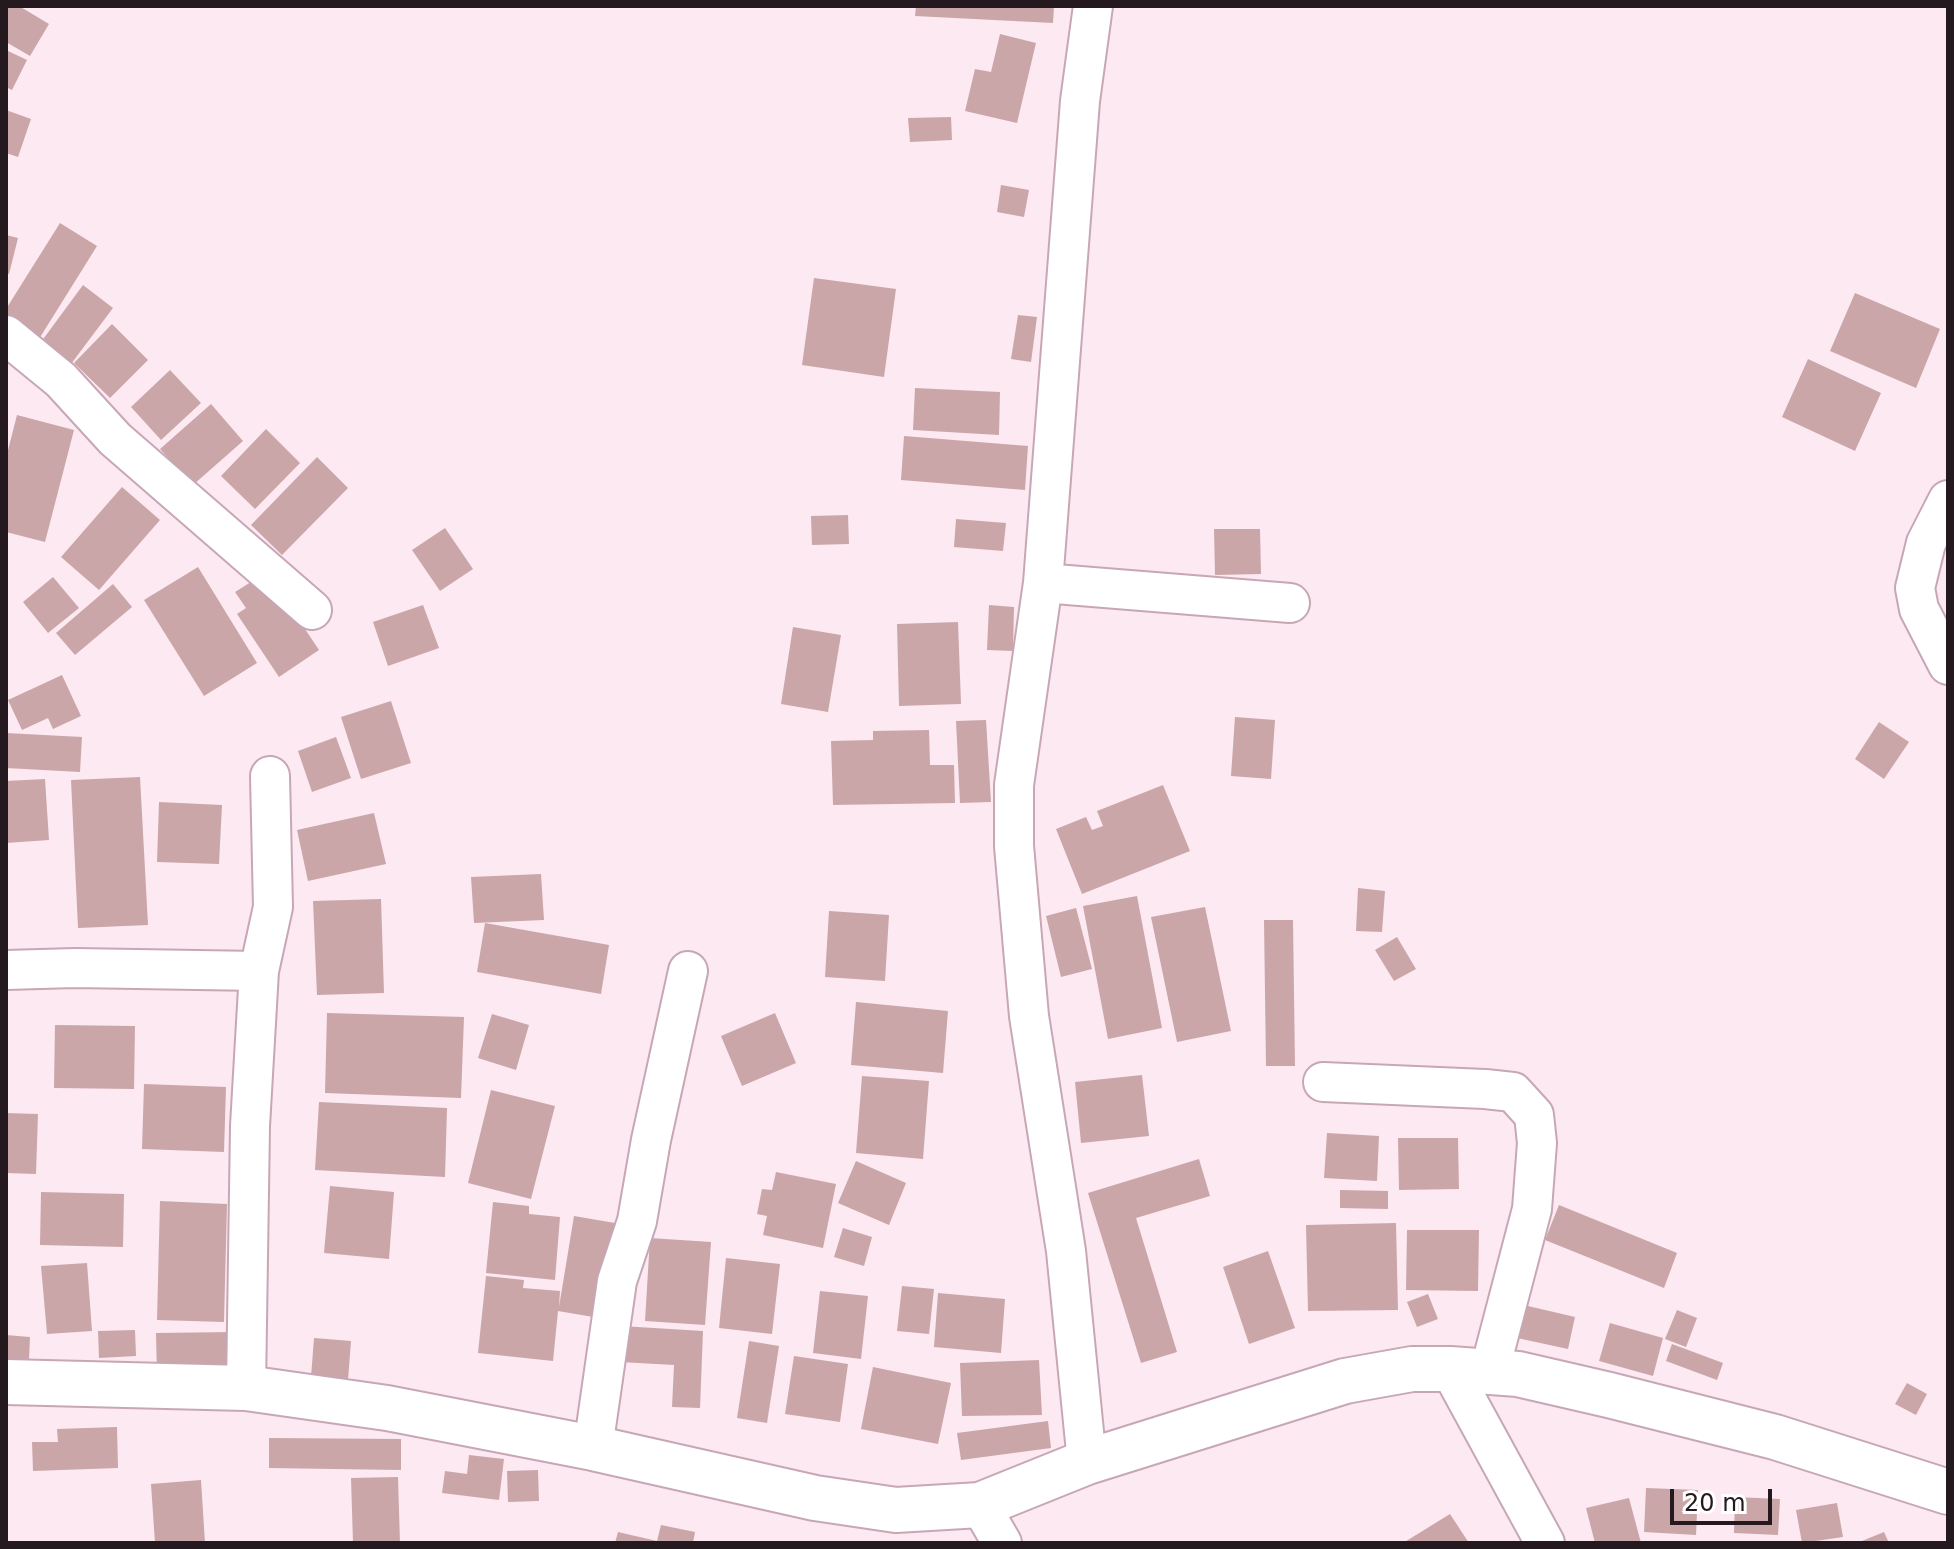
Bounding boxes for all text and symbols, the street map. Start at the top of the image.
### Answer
scale bar [1674,1473,1776,1523]
text: 20 m [1684,1489,1746,1517]

